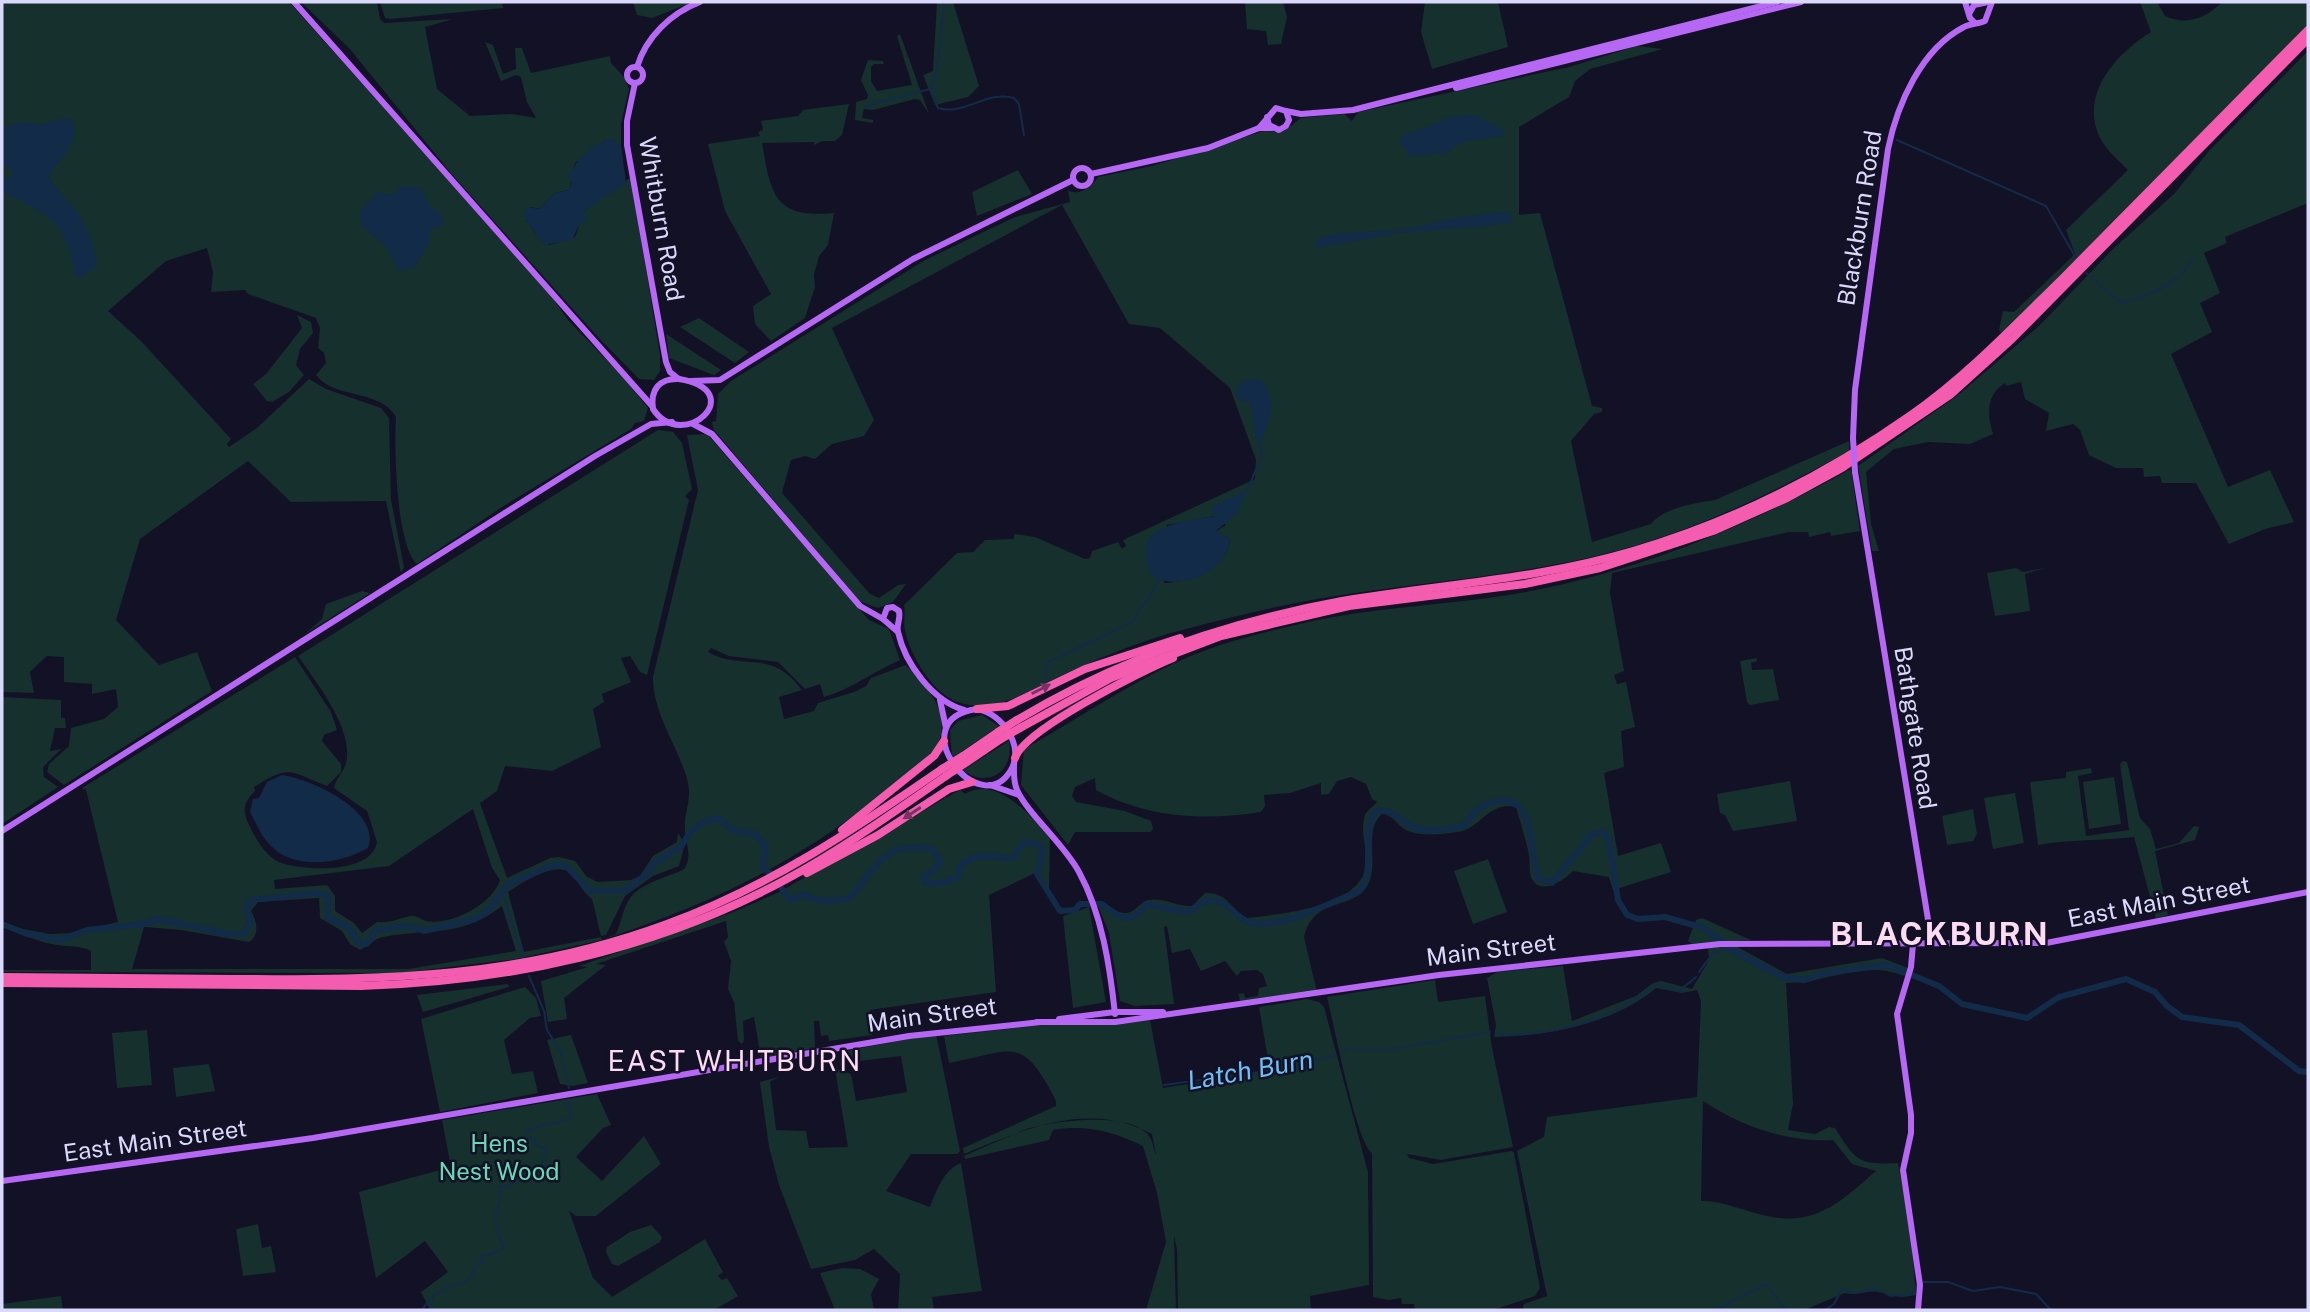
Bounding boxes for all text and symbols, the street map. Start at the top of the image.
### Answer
street label: Blackburn Road [1831,128,1887,308]
street label: Whitburn Road [634,135,690,303]
street label: Bathgate Road [1889,644,1943,811]
one-way arrow [1031,684,1051,696]
one-way arrow [903,806,921,820]
street label: East Main Street [2065,870,2252,932]
district label: BLACKBURN [1830,915,2050,952]
street label: Main Street [1424,927,1557,971]
street label: Main Street [865,991,998,1037]
water label: Latch Burn [1185,1043,1315,1096]
district label: EAST WHITBURN [608,1044,862,1077]
street label: East Main Street [61,1113,249,1167]
park label: Hens Nest Wood [438,1129,560,1185]

